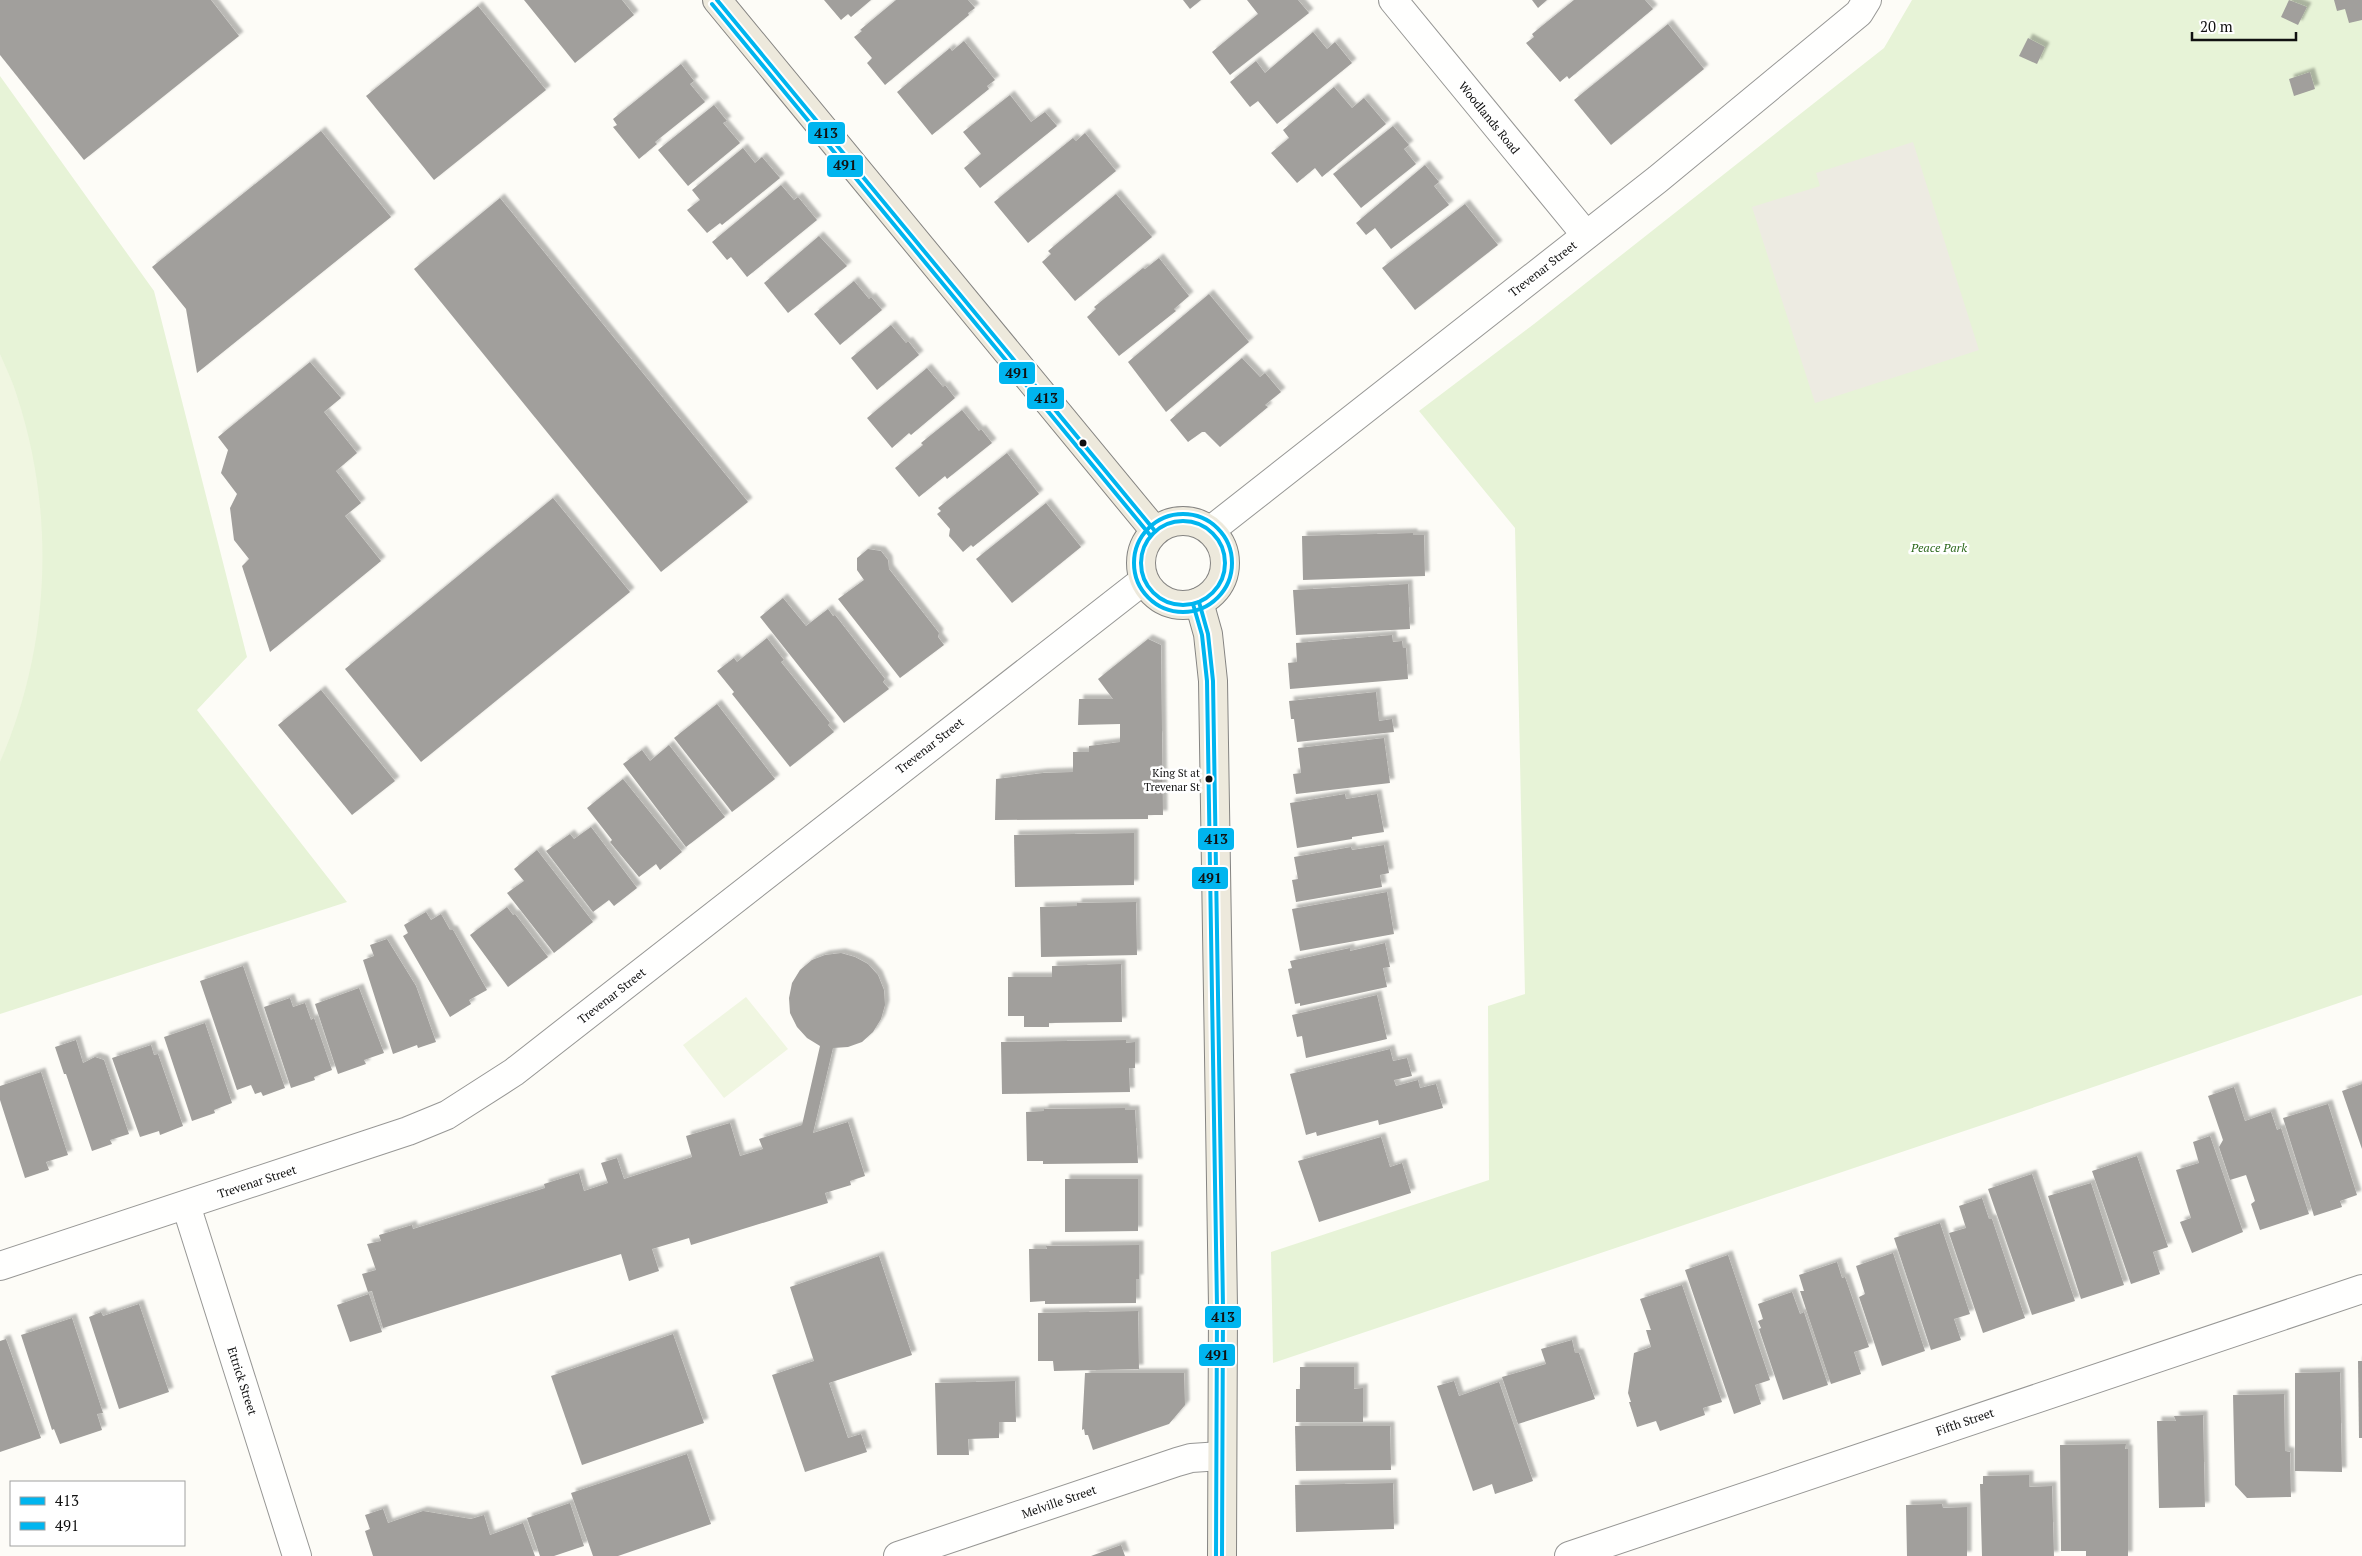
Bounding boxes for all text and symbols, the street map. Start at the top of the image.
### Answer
scale bar [2192,10,2296,42]
text: 20 m [2200,16,2233,36]
street label: Woodlands Road [1456,78,1523,157]
line badge: 413 [807,121,846,145]
text: 413 [814,123,838,142]
line badge: 491 [826,154,864,178]
text: 491 [833,155,857,174]
street label: Trevenar Street [1506,237,1580,300]
line badge: 491 [998,361,1036,385]
text: 491 [1005,363,1029,382]
line badge: 413 [1026,386,1065,410]
text: 413 [1034,388,1058,407]
unlabelled marker [1078,438,1088,448]
park label: Peace Park [1910,540,1967,555]
street label: Trevenar Street [893,714,967,777]
place label: King St at Trevenar St [1144,766,1200,794]
marker: King St at Trevenar St [1204,774,1214,784]
line badge: 413 [1197,827,1235,851]
text: 413 [1204,829,1228,848]
line badge: 491 [1191,866,1229,890]
text: 491 [1198,868,1222,887]
street label: Trevenar Street [575,964,649,1027]
street label: Trevenar Street [215,1162,299,1201]
line badge: 413 [1204,1305,1242,1329]
text: 413 [1211,1307,1235,1326]
line badge: 491 [1198,1343,1236,1367]
street label: Ettrick Street [224,1345,261,1417]
text: 491 [1205,1345,1229,1364]
street label: Fifth Street [1934,1404,1996,1438]
legend [10,1481,185,1546]
street label: Melville Street [1020,1482,1099,1521]
text: 413 [55,1490,79,1510]
text: 491 [55,1515,79,1535]

